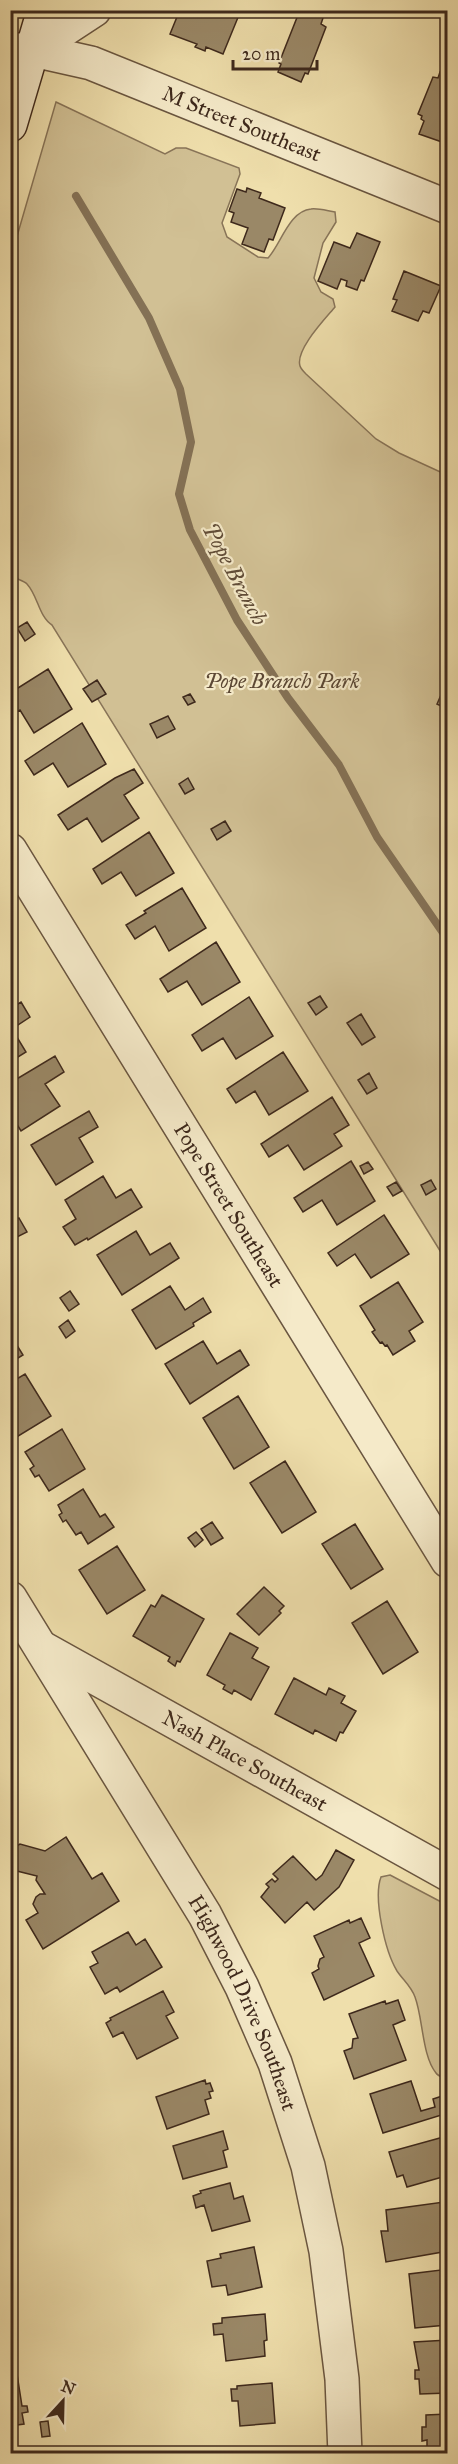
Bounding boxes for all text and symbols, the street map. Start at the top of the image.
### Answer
scale bar [233,33,317,71]
text: 20 m [242,43,280,65]
street label: M Street Southeast [159,80,325,168]
water label: Pope Branch [197,518,273,630]
park label: Pope Branch Park [204,668,360,694]
street label: Pope Street Southeast [168,1118,290,1293]
street label: Nash Place Southeast [158,1705,332,1817]
street label: Highwood Drive Southeast [183,1890,303,2114]
north arrow [33,2371,93,2431]
text: N [59,2376,79,2399]

